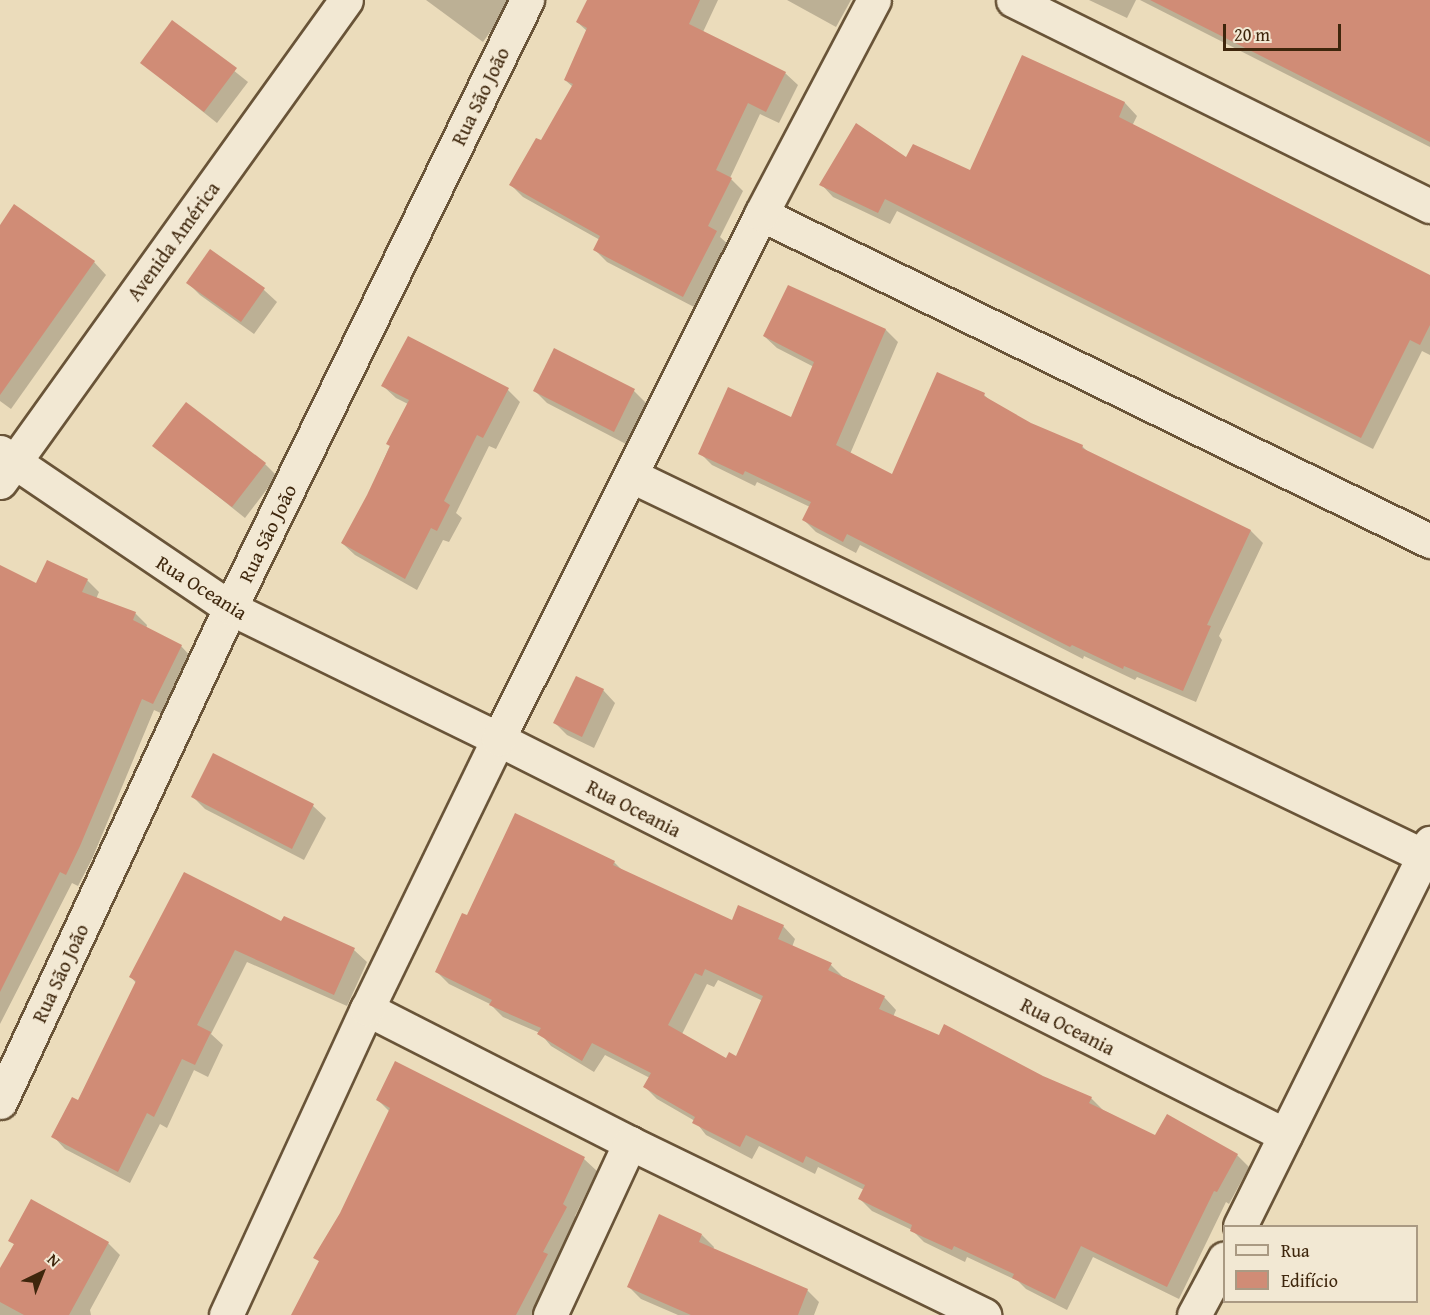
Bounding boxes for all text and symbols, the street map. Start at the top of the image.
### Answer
scale bar [1226,12,1344,50]
text: 20 m [1234,21,1270,48]
street label: Rua São João [446,43,514,149]
street label: Avenida América [122,177,224,305]
street label: Rua São João [233,480,301,586]
street label: Rua Oceania [152,550,252,624]
street label: Rua Oceania [583,774,685,842]
street label: Rua São João [27,920,93,1026]
street label: Rua Oceania [1017,992,1119,1060]
legend [1223,1225,1418,1303]
text: Rua [1281,1237,1310,1264]
north arrow [12,1243,72,1303]
text: N [42,1247,66,1272]
text: Edifício [1281,1267,1338,1294]

